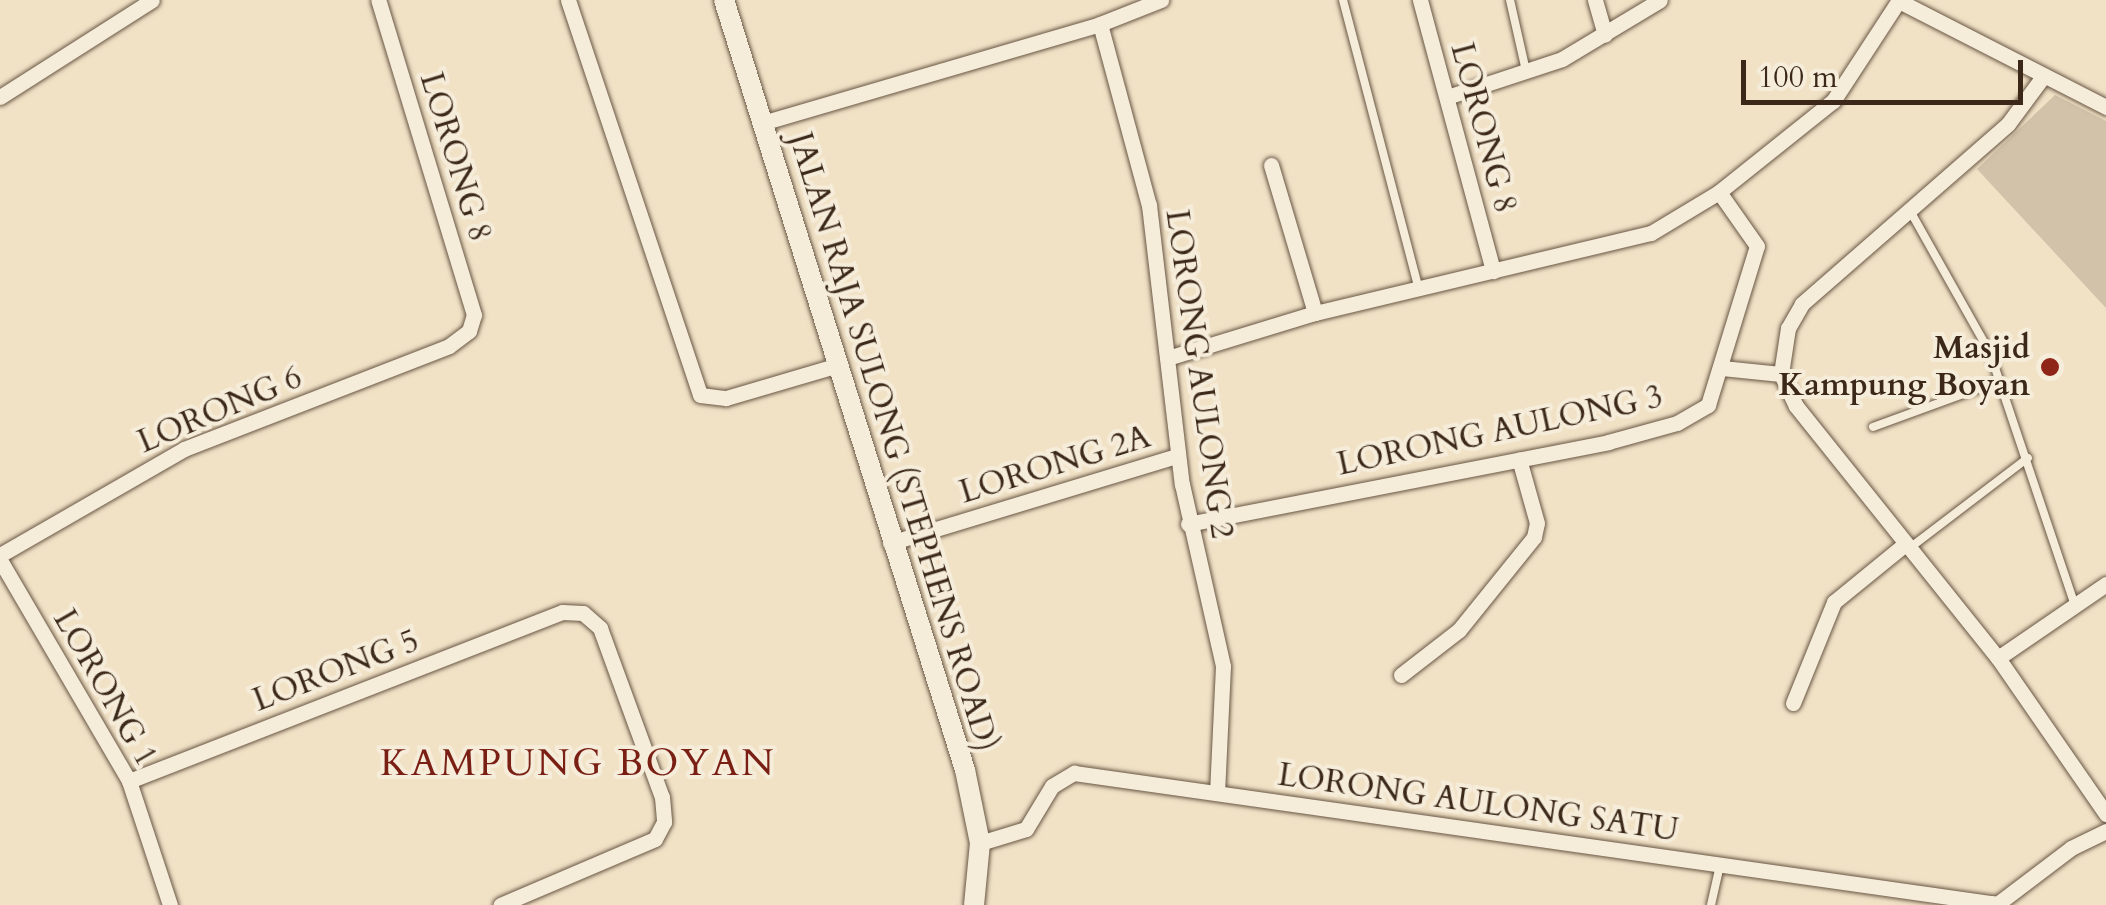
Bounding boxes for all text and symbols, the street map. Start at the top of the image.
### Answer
street label: LORONG 8 [1442,39,1524,217]
scale bar [1746,40,2028,102]
text: 100 m [1758,57,1838,98]
street label: LORONG 8 [411,68,499,246]
street label: JALAN RAJA SULONG (STEPHENS ROAD) [780,128,1006,756]
street label: LORONG AULONG 2 [1157,207,1241,541]
place label: Masjid Kampung Boyan [1778,330,2030,405]
marker: Masjid Kampung Boyan [2039,356,2061,378]
street label: LORONG 6 [132,358,308,462]
street label: LORONG AULONG 3 [1334,378,1666,484]
street label: LORONG 2A [955,418,1155,512]
street label: LORONG 1 [45,603,165,773]
street label: LORONG 5 [248,622,424,720]
district label: KAMPUNG BOYAN [380,741,776,787]
street label: LORONG AULONG SATU [1276,756,1680,850]

